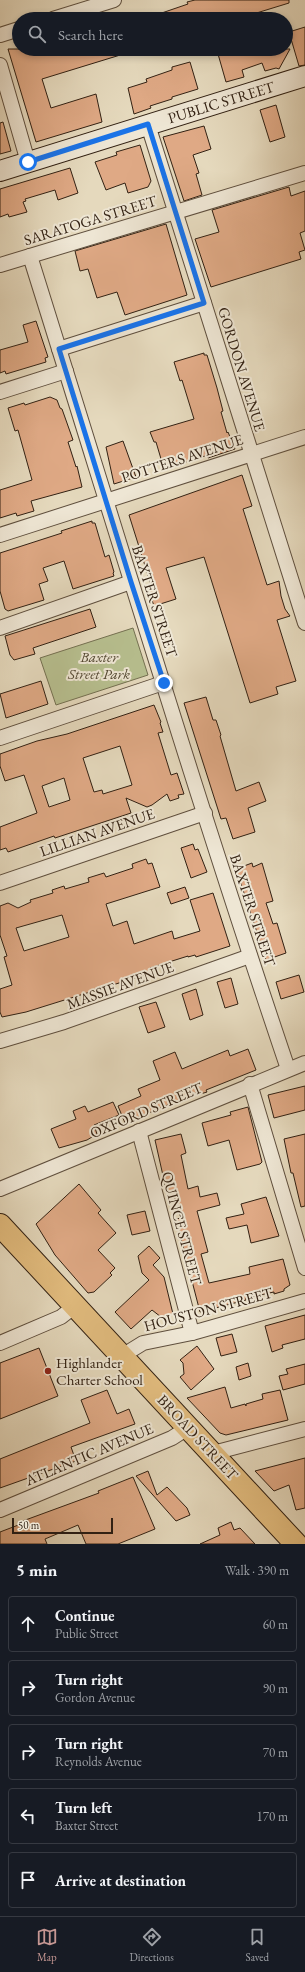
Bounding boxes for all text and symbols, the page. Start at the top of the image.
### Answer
search box [12,12,293,56]
icon: search [26,23,48,45]
text: Search here [58,25,123,44]
street label: PUBLIC STREET [165,77,277,127]
route start [19,153,37,171]
street label: SARATOGA STREET [21,190,160,249]
street label: GORDON AVENUE [214,305,270,434]
street label: POTTERS AVENUE [119,429,246,487]
street label: BAXTER STREET [128,543,182,660]
park label: Baxter Street Park [67,647,130,683]
route end [155,674,173,692]
street label: LILLIAN AVENUE [37,803,157,861]
street label: BAXTER STREET [226,852,280,969]
street label: MASSIE AVENUE [64,957,177,1013]
street label: OXFORD STREET [87,1077,206,1142]
street label: QUINCE STREET [158,1169,206,1288]
street label: HOUSTON STREET [142,1282,275,1335]
place label: Highlander Charter School [56,1353,143,1389]
marker: Highlander Charter School [43,1366,53,1376]
street label: BROAD STREET [154,1390,243,1484]
street label: ATLANTIC AVENUE [21,1418,156,1490]
scale bar [12,1516,113,1535]
text: 50 m [18,1518,39,1532]
text: 5 min [16,1559,57,1581]
text: Walk · 390 m [225,1562,289,1579]
text: Continue [55,1606,115,1625]
icon: ahead [17,1613,39,1635]
text: 60 m [263,1616,288,1633]
text: Public Street [55,1625,118,1642]
text: Turn right [55,1670,123,1689]
icon: right [17,1677,39,1699]
text: 90 m [263,1680,288,1697]
text: Gordon Avenue [55,1689,135,1706]
text: Turn right [55,1734,123,1753]
icon: right [17,1741,39,1763]
text: 70 m [263,1744,288,1761]
text: Reynolds Avenue [55,1753,142,1770]
text: Turn left [55,1798,112,1817]
icon: left [17,1805,39,1827]
text: 170 m [257,1808,288,1825]
text: Baxter Street [55,1817,118,1834]
icon: arrive [17,1869,39,1891]
text: Arrive at destination [55,1871,186,1890]
tab: Map [36,1926,58,1964]
tab: Directions [130,1926,174,1964]
tab: Saved [246,1926,269,1964]

